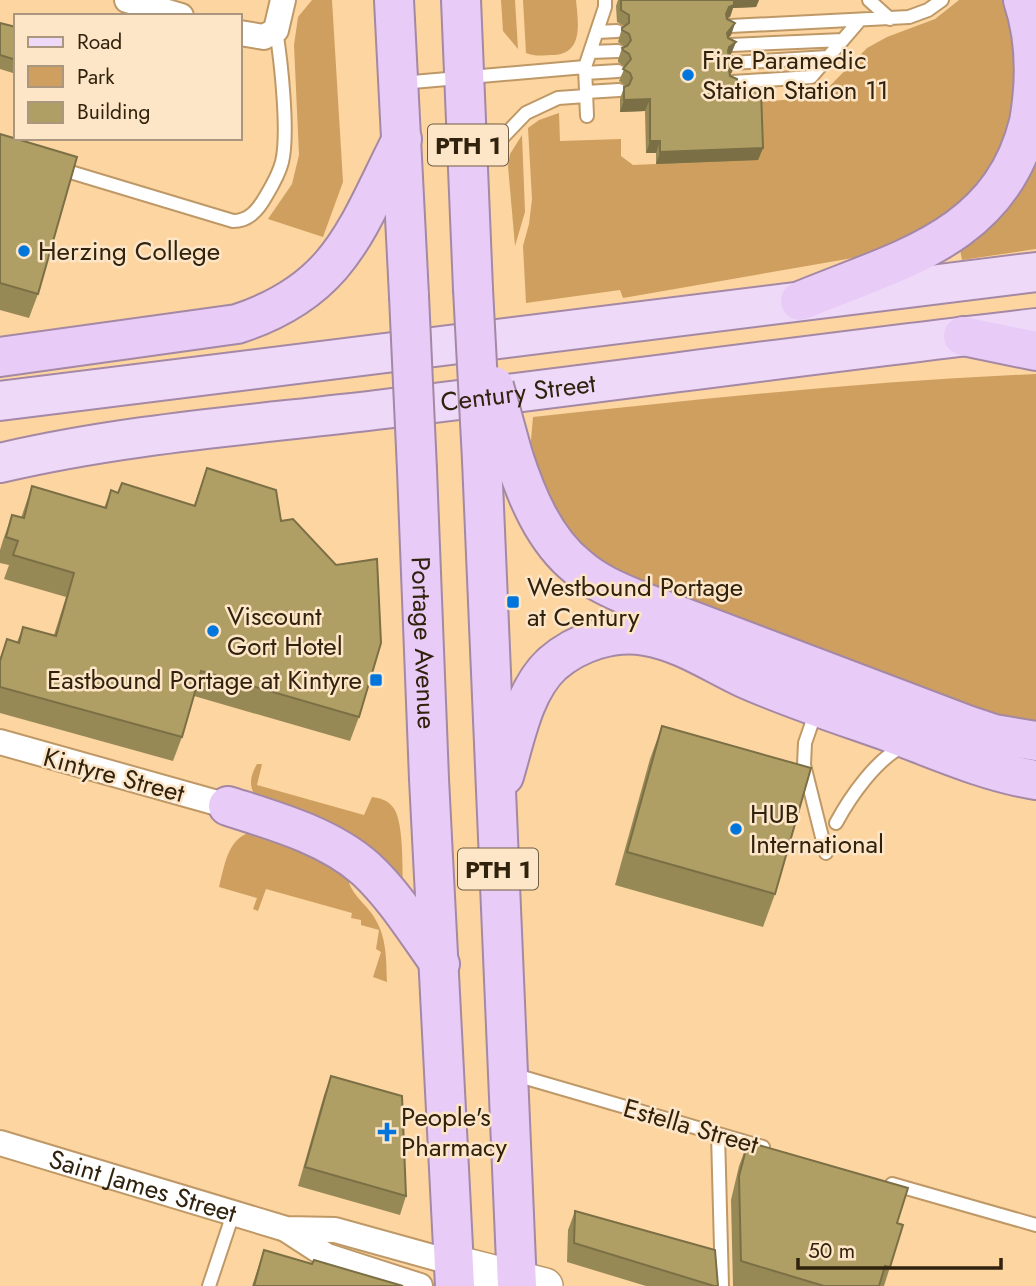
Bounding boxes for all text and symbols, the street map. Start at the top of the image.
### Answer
legend [14,14,242,140]
text: Road [77,27,122,57]
place label: Fire Paramedic Station Station 11 [702,41,889,109]
text: Park [77,62,115,92]
marker: Fire Paramedic Station Station 11 [680,67,696,83]
text: Building [77,97,150,127]
road number: PTH 1 [428,125,508,166]
place label: Herzing College [38,232,220,270]
marker: Herzing College [16,243,32,259]
street label: Century Street [438,364,598,421]
street label: Portage Avenue [401,556,446,730]
place label: Westbound Portage at Century [527,568,743,636]
marker: Westbound Portage at Century [505,594,521,610]
place label: Viscount Gort Hotel [227,597,343,665]
marker: Viscount Gort Hotel [205,623,221,639]
place label: Eastbound Portage at Kintyre [47,661,362,699]
marker: Eastbound Portage at Kintyre [368,672,384,688]
street label: Kintyre Street [39,738,189,812]
place label: HUB International [750,795,884,863]
marker: HUB International [728,821,744,837]
road number: PTH 1 [458,848,538,890]
street label: Estella Street [619,1089,764,1164]
place label: People's Pharmacy [401,1098,508,1166]
marker: People's Pharmacy [379,1124,395,1140]
street label: Saint James Street [44,1140,242,1232]
scale bar [798,1226,1001,1270]
text: 50 m [808,1236,855,1266]

